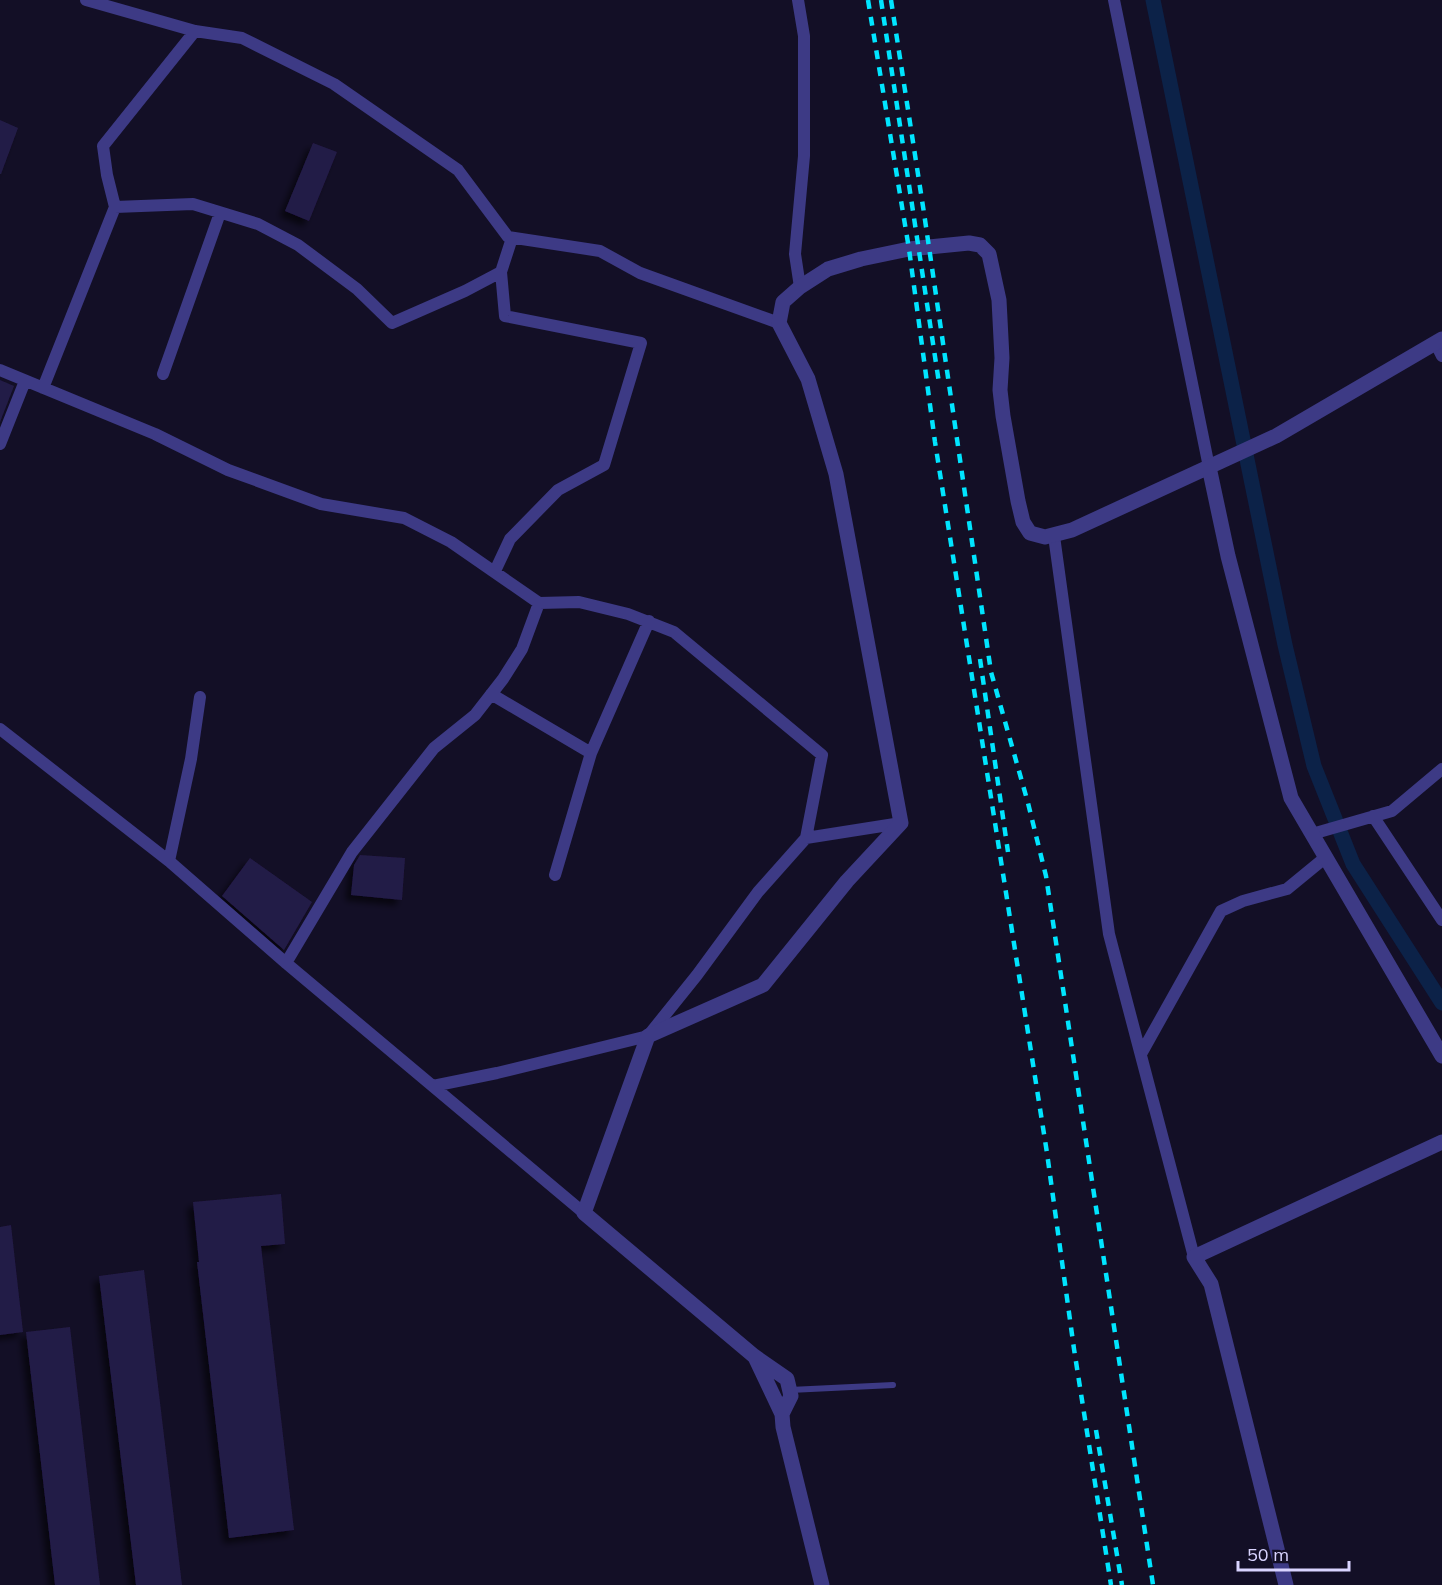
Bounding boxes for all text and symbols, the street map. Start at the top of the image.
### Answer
scale bar [1238,1534,1349,1572]
text: 50 m [1247,1543,1289,1566]

